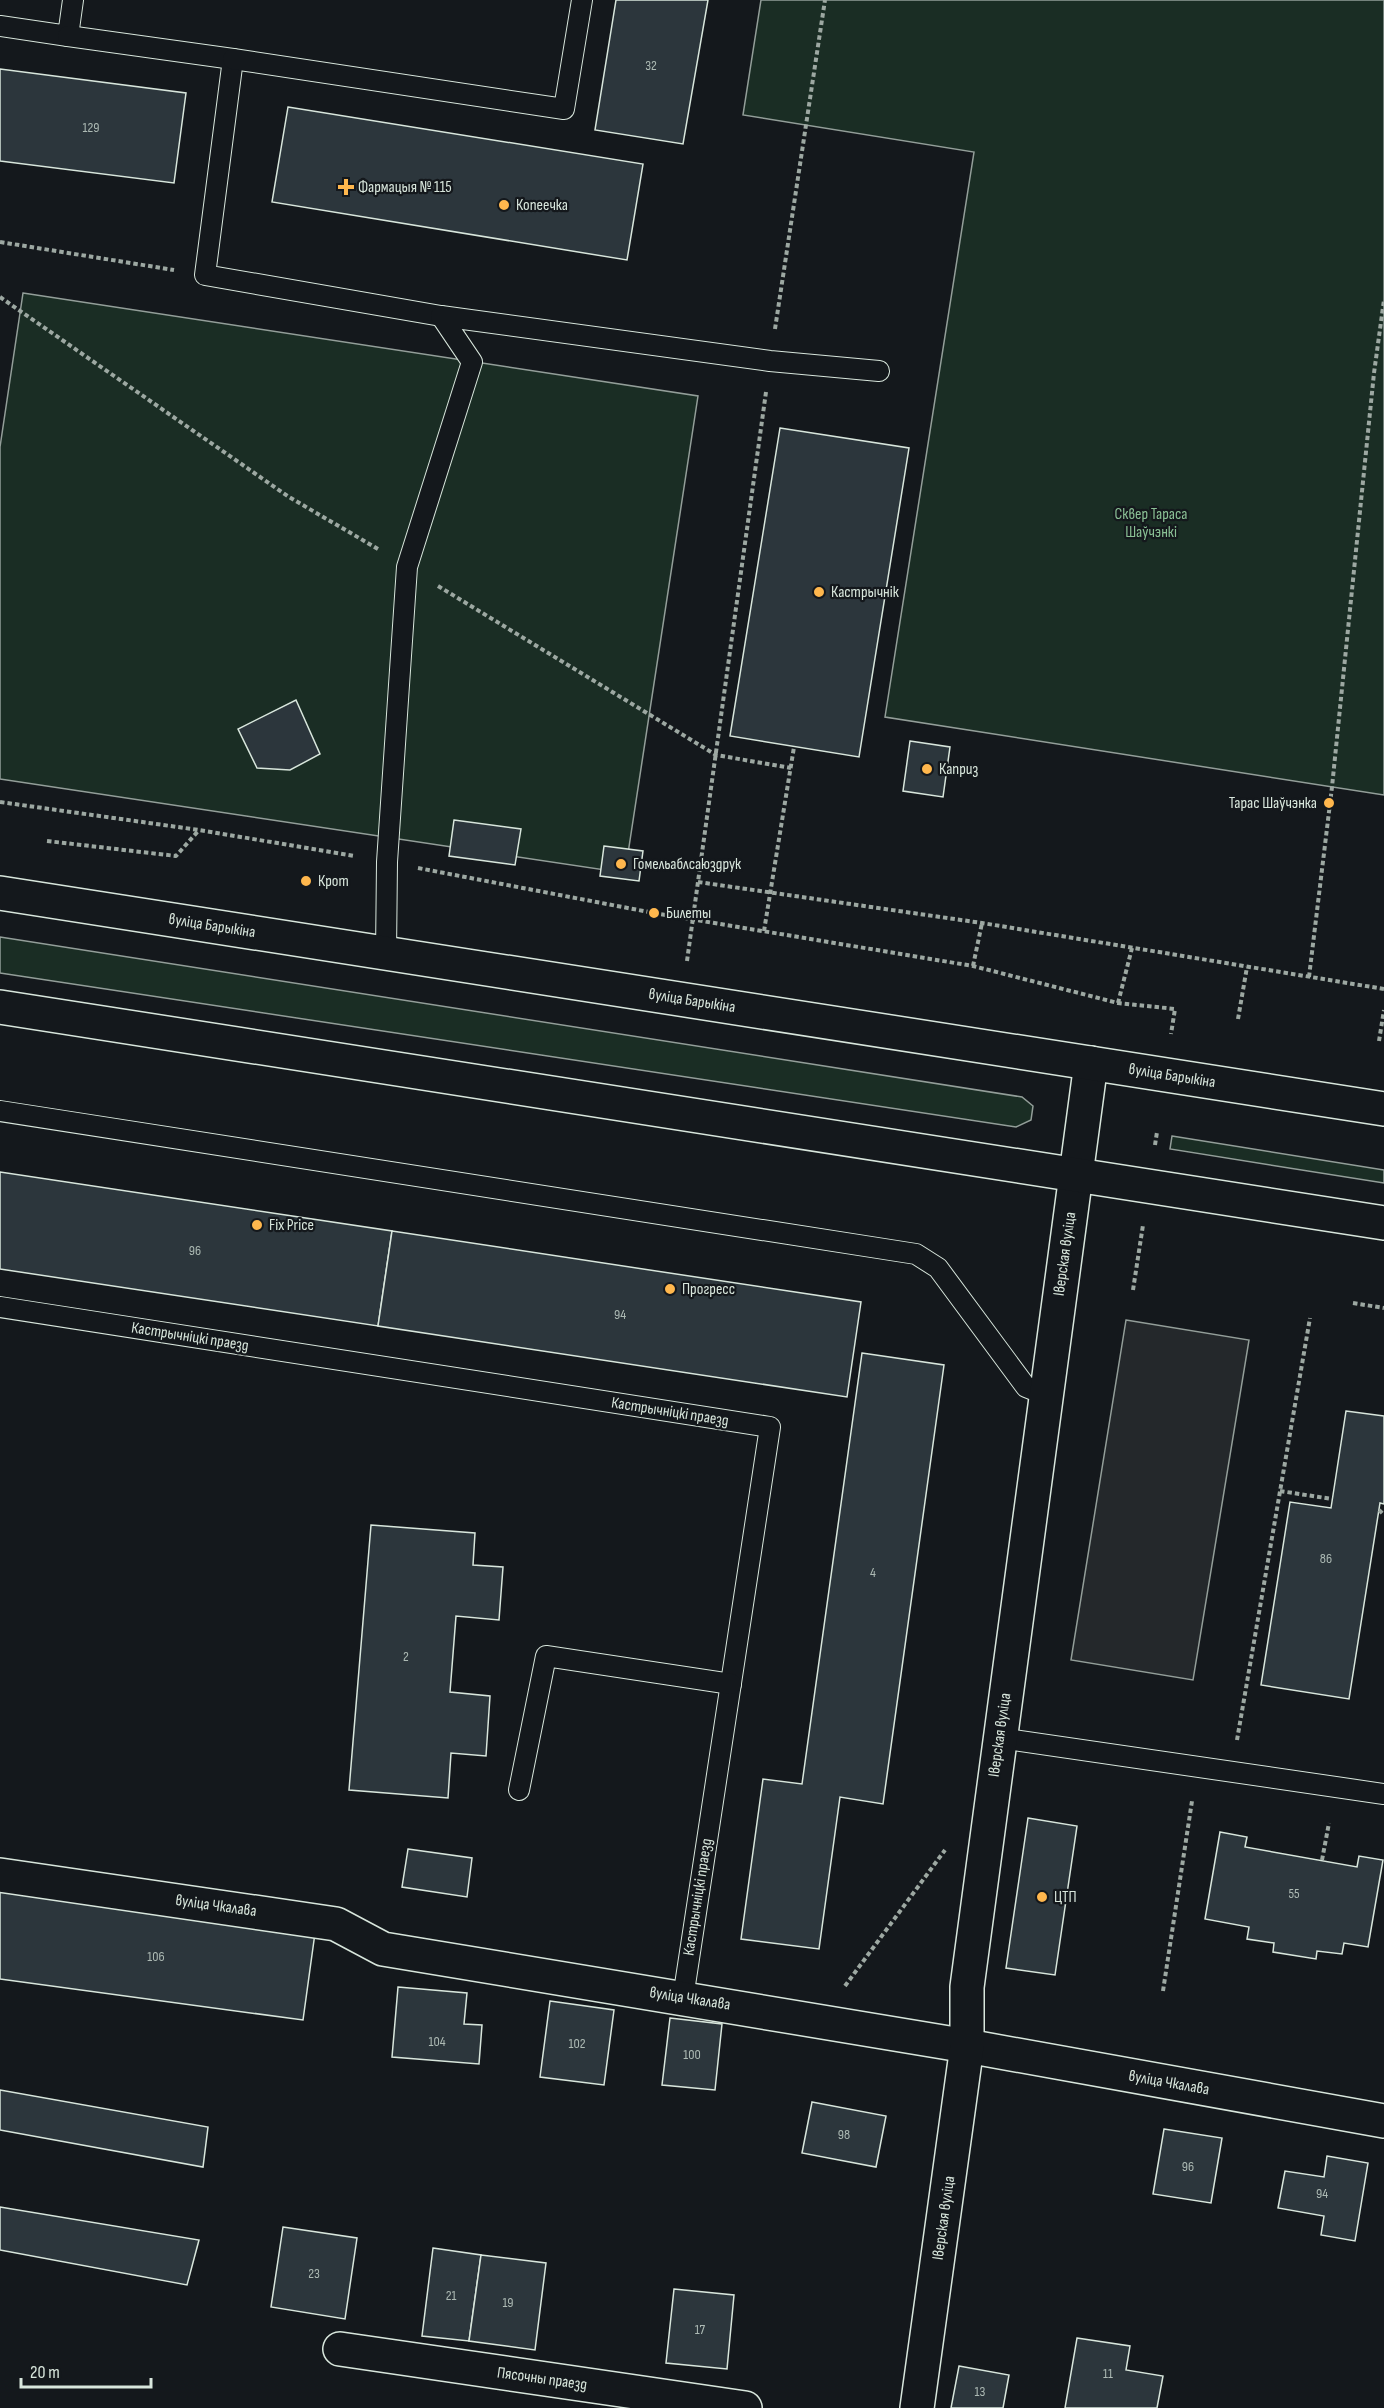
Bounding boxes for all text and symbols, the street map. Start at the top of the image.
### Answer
house number: 32 [645,57,657,74]
house number: 129 [82,119,100,136]
place label: Фармацыя № 115 [358,178,452,197]
marker: Фармацыя № 115 [339,180,353,194]
place label: Копеечка [516,196,568,215]
marker: Копеечка [497,198,511,212]
park label: Сквер Тараса Шаўчэнкі [1115,505,1187,542]
place label: Кастрычнік [831,583,900,602]
marker: Кастрычнік [812,585,826,599]
place label: Каприз [939,760,978,779]
marker: Каприз [920,762,934,776]
place label: Тарас Шаўчэнка [1229,794,1317,813]
marker: Тарас Шаўчэнка [1322,796,1336,810]
place label: Гомельаблсаюздрук [633,855,742,874]
marker: Гомельаблсаюздрук [614,857,628,871]
place label: Крот [318,872,349,891]
marker: Крот [299,874,313,888]
place label: Билеты [666,904,711,923]
marker: Билеты [647,906,661,920]
street label: вуліца Барыкіна [167,910,257,942]
street label: вуліца Барыкіна [647,985,737,1017]
street label: вуліца Барыкіна [1127,1060,1217,1092]
street label: Іверская вуліца [1050,1211,1080,1297]
place label: Fix Price [269,1216,314,1235]
marker: Fix Price [250,1218,264,1232]
house number: 96 [189,1242,201,1259]
place label: Прогресс [682,1280,735,1299]
marker: Прогресс [663,1282,677,1296]
house number: 94 [614,1306,626,1323]
street label: Кастрычніцкі праезд [130,1318,250,1356]
street label: Кастрычніцкі праезд [610,1393,730,1431]
house number: 86 [1320,1550,1332,1567]
house number: 4 [870,1564,876,1581]
house number: 2 [403,1648,409,1665]
street label: Іверская вуліца [985,1692,1015,1778]
street label: Кастрычніцкі праезд [679,1837,717,1957]
house number: 55 [1288,1885,1300,1902]
place label: ЦТП [1054,1888,1077,1907]
marker: ЦТП [1035,1890,1049,1904]
street label: вуліца Чкалава [174,1891,258,1921]
house number: 106 [147,1948,165,1965]
street label: вуліца Чкалава [648,1983,732,2015]
house number: 104 [429,2033,446,2050]
house number: 102 [569,2035,586,2052]
house number: 100 [683,2046,701,2063]
street label: вуліца Чкалава [1127,2067,1211,2099]
house number: 98 [838,2126,850,2143]
house number: 96 [1182,2158,1194,2175]
street label: Іверская вуліца [929,2175,959,2261]
house number: 94 [1316,2185,1328,2202]
house number: 23 [308,2265,320,2282]
house number: 21 [446,2287,456,2304]
house number: 19 [502,2294,514,2311]
house number: 17 [695,2321,706,2338]
scale bar [21,2351,152,2389]
text: 20 m [30,2362,60,2383]
street label: Пясочны праезд [496,2363,588,2395]
house number: 11 [1103,2365,1113,2382]
house number: 13 [975,2383,986,2400]

